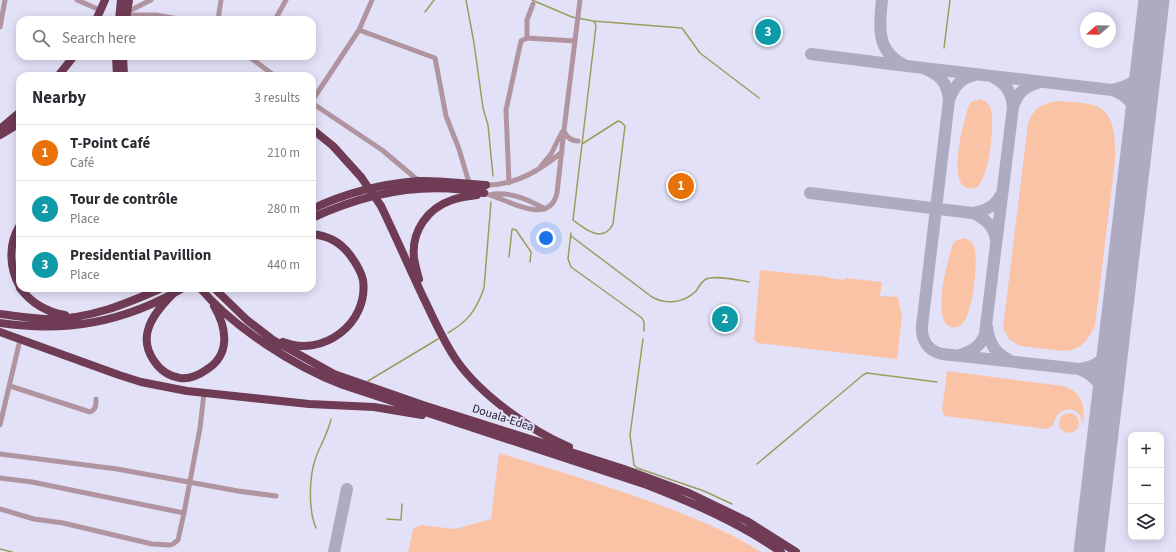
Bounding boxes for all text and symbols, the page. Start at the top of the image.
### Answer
north arrow [1080,12,1116,48]
search box [16,16,316,60]
pin: 3 [755,17,781,47]
icon: search [30,27,52,49]
text: Search here [62,28,136,49]
text: Nearby [32,86,86,110]
text: 3 results [255,89,300,107]
text: T-Point Café [70,133,150,154]
text: 1 [42,144,48,162]
text: 210 m [267,144,300,162]
text: Café [70,154,94,172]
pin: 1 [668,171,694,201]
text: Tour de contrôle [70,189,178,210]
text: 2 [42,200,48,218]
text: 280 m [267,200,300,218]
text: Place [70,210,99,228]
your location [536,228,556,248]
text: Presidential Pavillion [70,245,211,266]
text: 3 [42,256,48,274]
text: 440 m [267,256,300,274]
text: Place [70,266,99,284]
pin: 2 [712,304,738,334]
street label: Douala-Edea [470,400,536,436]
map controls [1128,432,1164,540]
button: + [1128,432,1164,468]
button: − [1128,468,1164,504]
button: layers [1128,504,1164,540]

